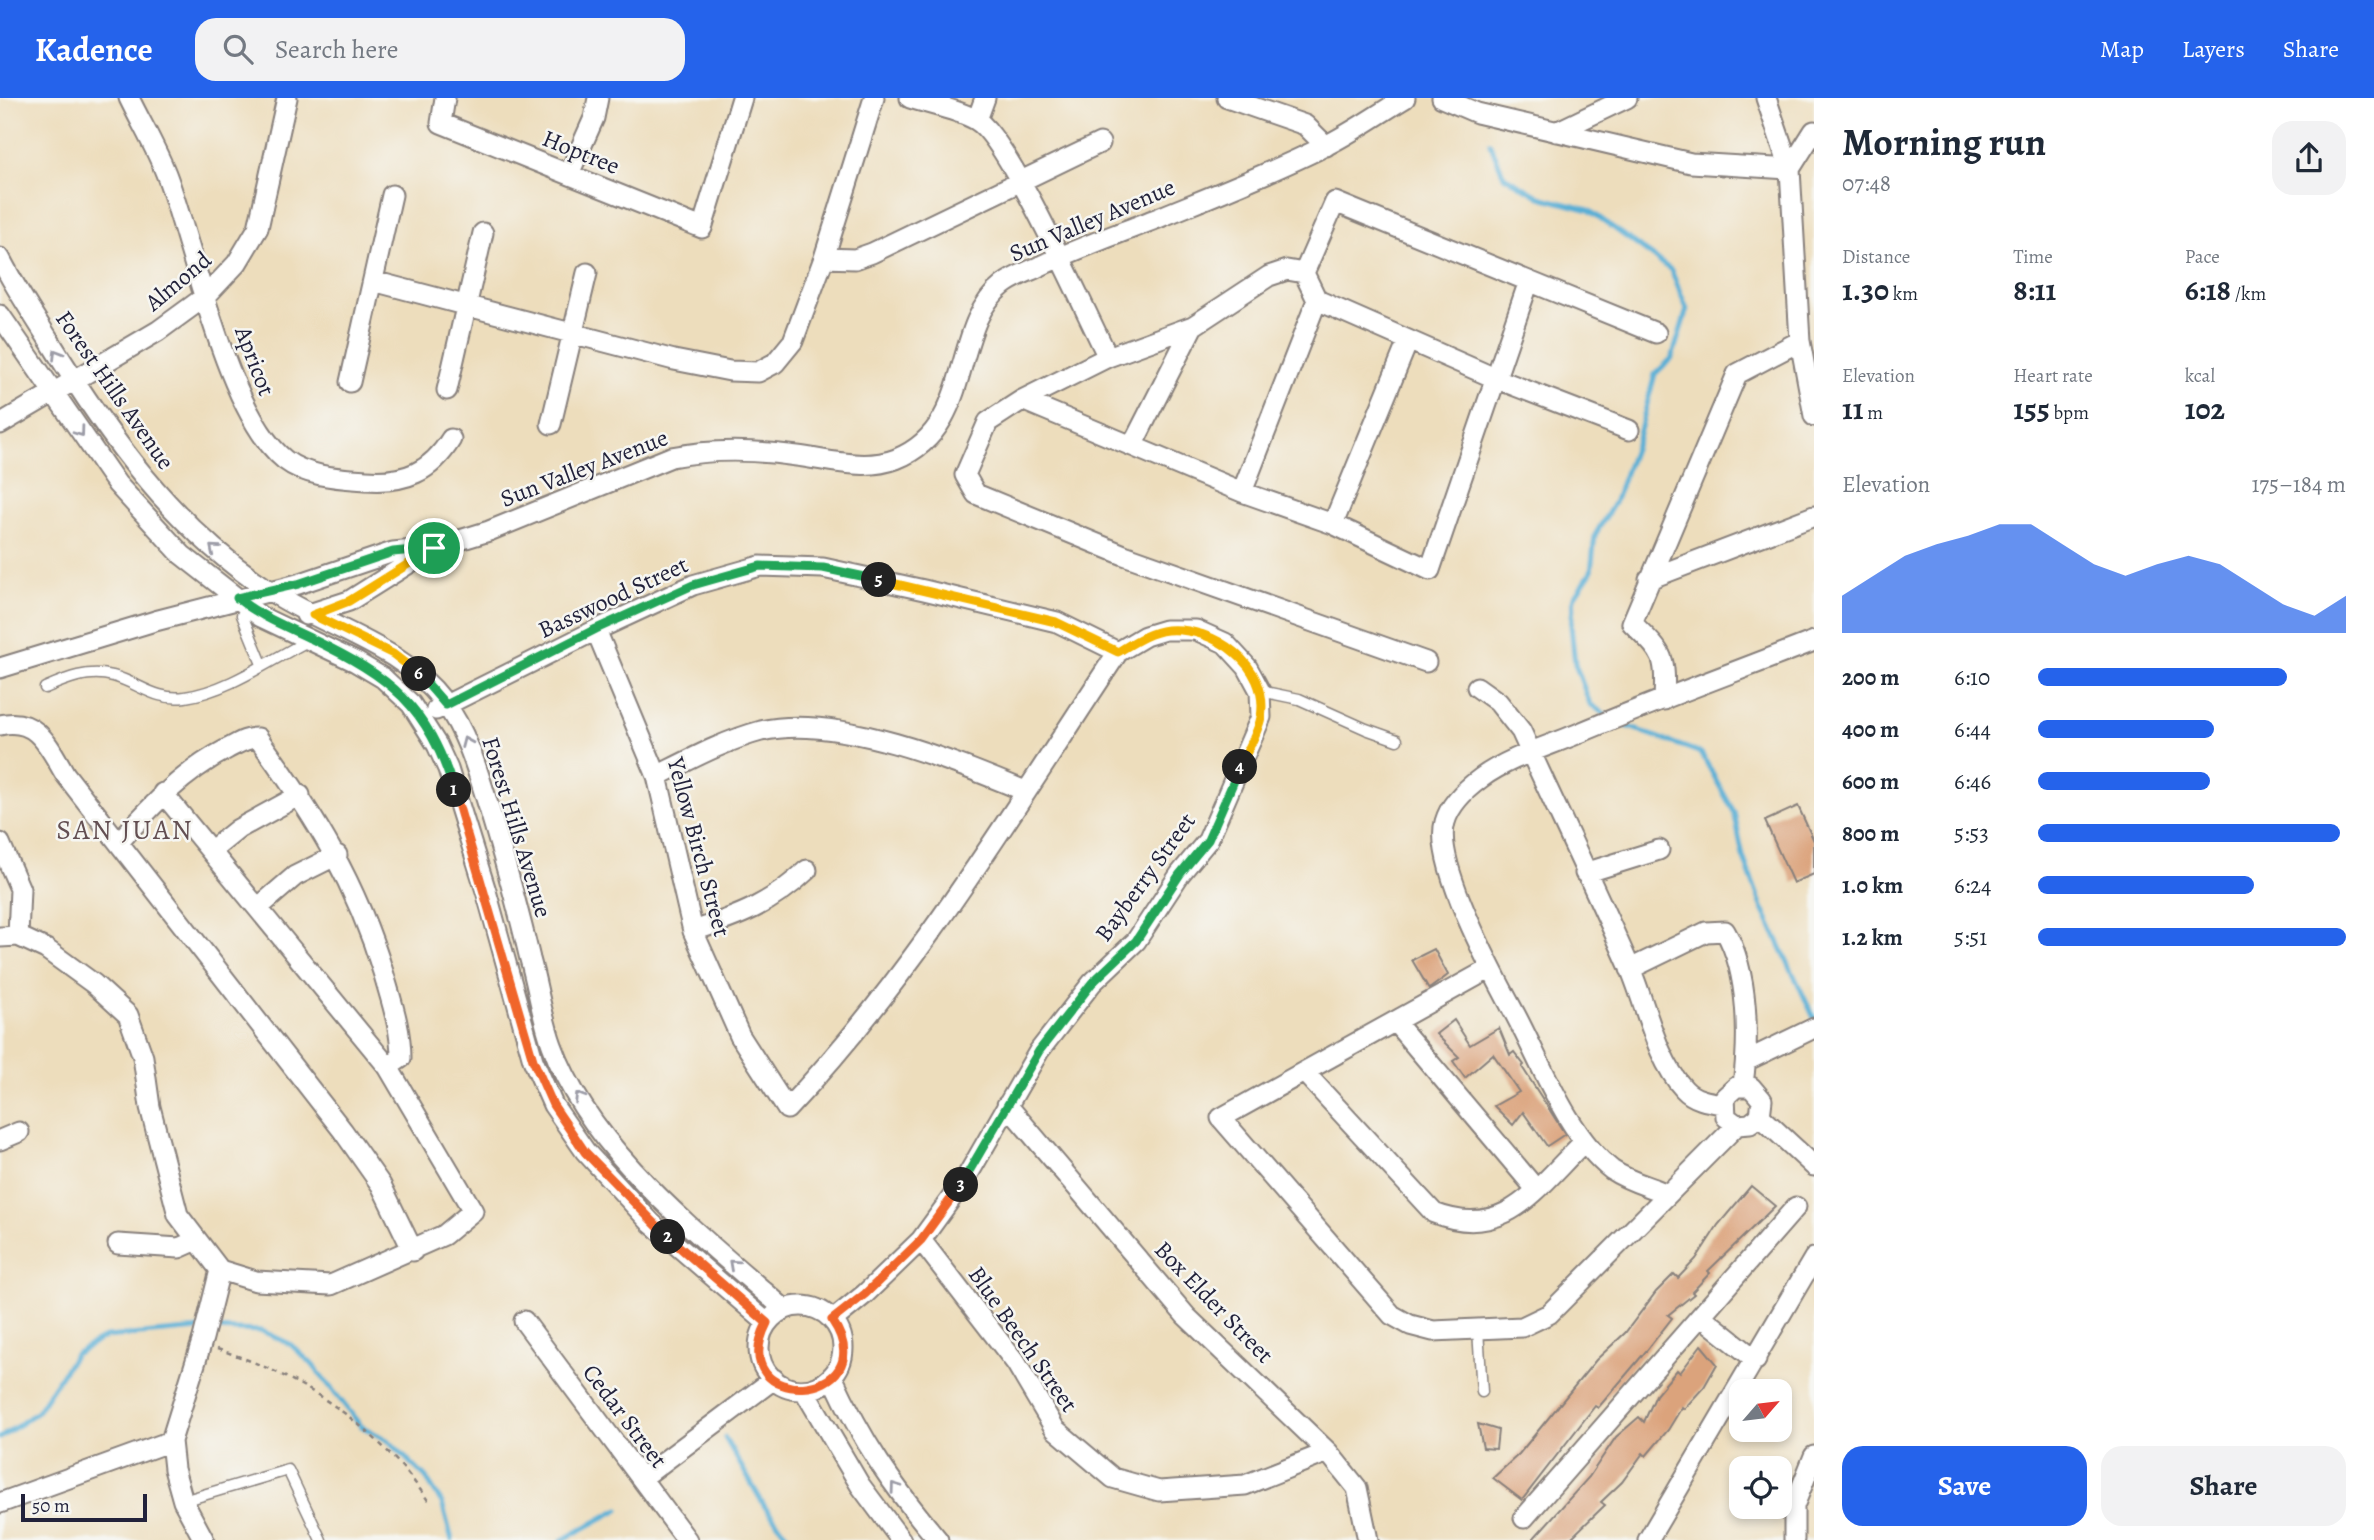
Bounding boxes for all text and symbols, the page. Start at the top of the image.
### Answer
search box [195,18,685,81]
text: Kadence [35,27,153,72]
icon: search [219,30,257,68]
text: Search here [275,32,398,67]
text: Map [2100,33,2144,65]
text: Layers [2182,33,2245,65]
text: Share [2283,33,2339,65]
text: Morning run [1842,116,2046,168]
button: share [2272,121,2346,195]
street label: Hoptree [538,122,624,182]
text: 07:48 [1842,168,1891,199]
street label: Sun Valley Avenue [1004,171,1180,269]
street label: Almond [137,244,218,319]
text: Distance [1842,244,1910,270]
text: Time [2013,244,2053,270]
text: Pace [2185,244,2220,270]
text: 1.30 [1842,270,1889,310]
text: 8:11 [2013,270,2056,310]
text: 6:18 [2185,270,2231,310]
text: km [1889,281,1918,307]
text: /km [2231,281,2266,307]
street label: Forest Hills Avenue [48,304,182,476]
street label: Apricot [227,321,283,400]
one-way arrow [52,348,65,361]
text: Elevation [1842,363,1915,389]
text: Heart rate [2013,363,2093,389]
text: kcal [2185,363,2215,389]
text: 11 [1842,389,1863,429]
text: 155 [2013,389,2050,429]
text: 102 [2185,389,2225,429]
text: m [1863,400,1883,426]
text: bpm [2050,400,2089,426]
street label: Sun Valley Avenue [496,421,672,515]
one-way arrow [72,424,84,437]
text: Elevation [1842,469,1930,500]
text: 175–184 m [2251,469,2346,500]
pin [404,518,464,578]
icon: arrive [415,529,453,567]
one-way arrow [210,545,222,558]
street label: Basswood Street [533,548,693,646]
pin: 5 [862,562,896,598]
text: 5 [874,566,883,592]
pin: 6 [402,656,436,692]
text: 6 [414,660,423,686]
text: 200 m [1842,662,1900,693]
text: 6:10 [1954,662,1990,693]
text: 400 m [1842,714,1899,745]
text: 6:44 [1954,714,1991,745]
street label: Forest Hills Avenue [474,733,560,921]
one-way arrow [460,737,474,749]
pin: 4 [1222,750,1258,784]
street label: Yellow Birch Street [659,753,738,940]
text: 4 [1235,753,1244,779]
text: 600 m [1842,766,1899,797]
text: 6:46 [1954,766,1991,797]
pin: 1 [436,772,472,808]
text: 1 [450,776,457,802]
street label: Bayberry Street [1087,806,1203,948]
district label: SAN JUAN [56,811,194,849]
text: 800 m [1842,818,1899,849]
text: 5:53 [1954,818,1989,849]
text: 1.0 km [1842,870,1903,901]
text: 6:24 [1954,870,1991,901]
text: 1.2 km [1842,922,1903,953]
text: 5:51 [1954,922,1987,953]
one-way arrow [575,1092,588,1105]
pin: 3 [944,1168,978,1202]
text: 3 [956,1171,965,1197]
pin: 2 [650,1220,686,1254]
text: 2 [663,1223,672,1249]
street label: Box Elder Street [1147,1234,1281,1370]
one-way arrow [728,1260,741,1272]
street label: Blue Beech Street [961,1260,1085,1418]
street label: Cedar Street [575,1358,675,1475]
north arrow [1729,1379,1792,1442]
map controls [1729,1379,1792,1519]
button: Save [1842,1446,2087,1526]
button: Share [2101,1446,2346,1526]
button: locate [1729,1456,1792,1519]
one-way arrow [891,1482,903,1495]
scale bar [21,1491,147,1523]
text: 50 m [32,1493,70,1519]

